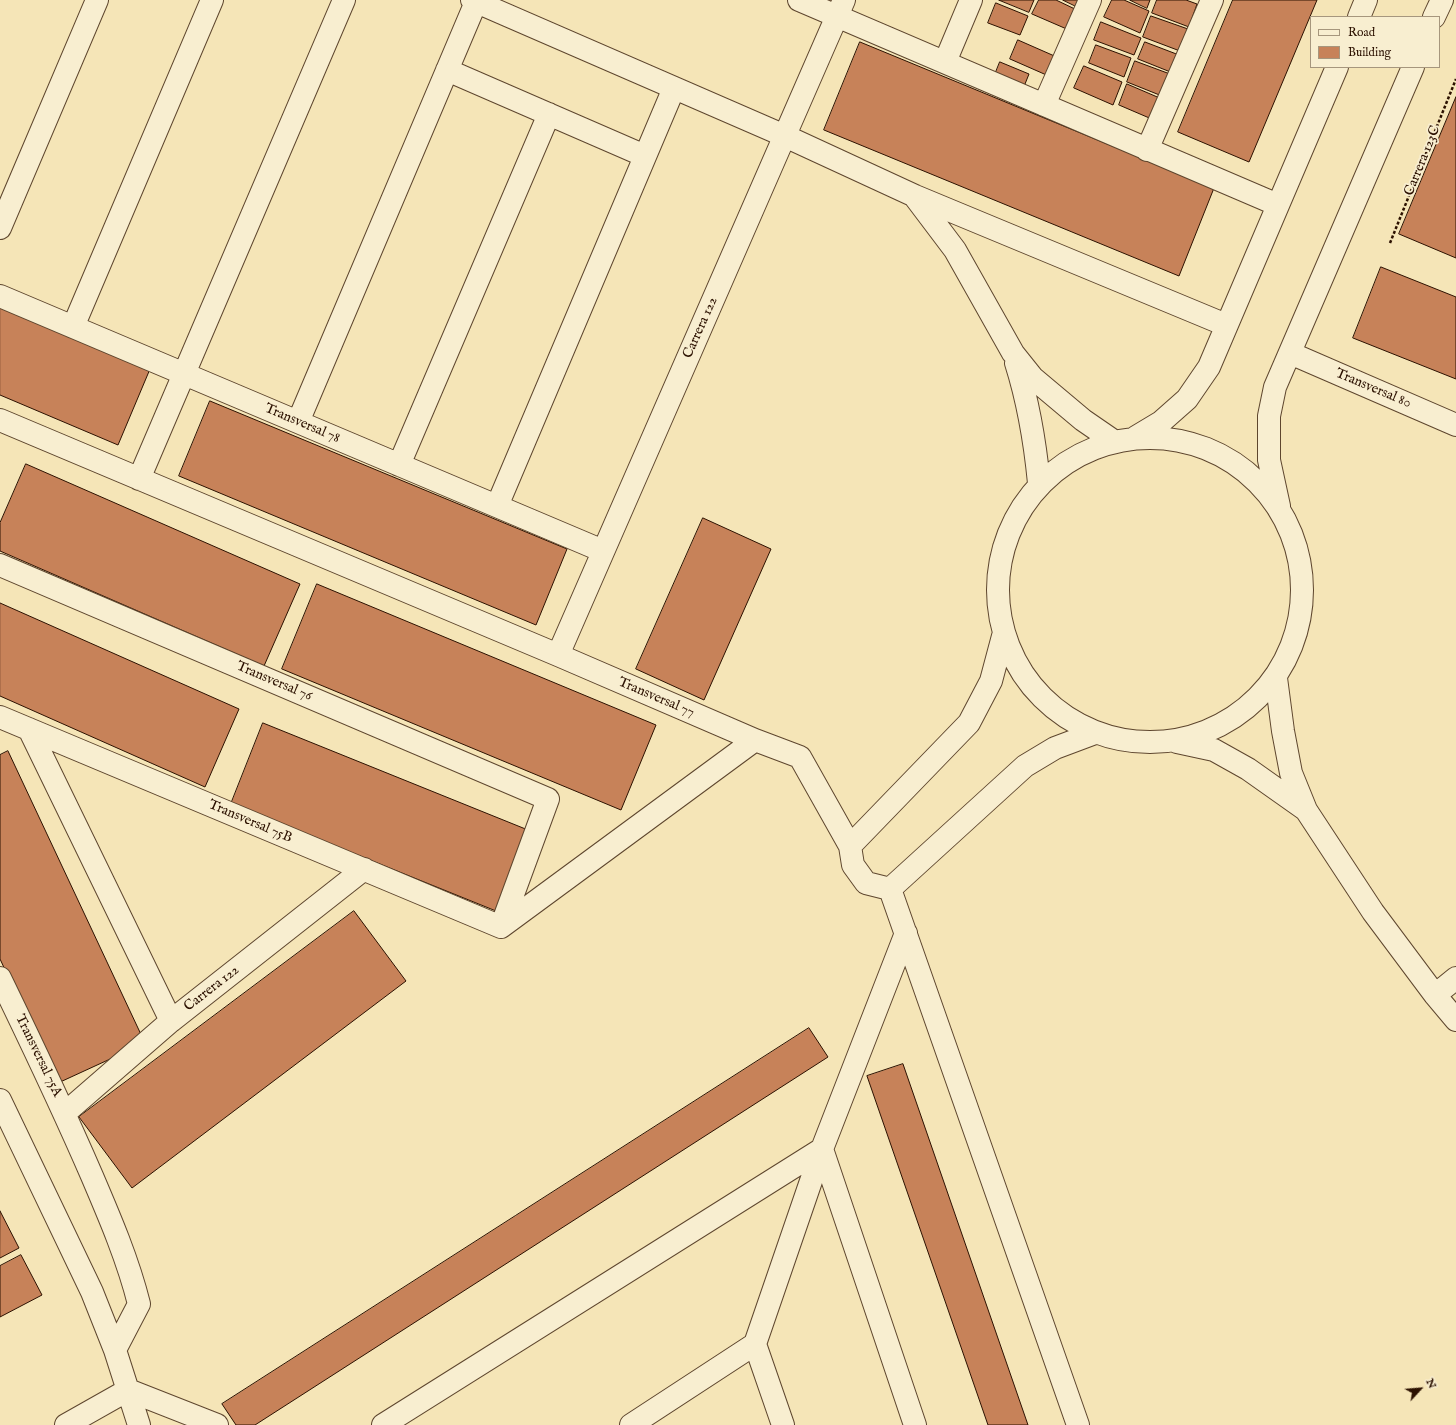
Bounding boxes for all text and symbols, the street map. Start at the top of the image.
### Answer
legend [1310,16,1440,68]
text: Road [1348,25,1375,40]
text: Building [1348,45,1391,60]
street label: Carrera 123C [1401,124,1445,198]
street label: Carrera 122 [680,295,722,361]
street label: Transversal 80 [1333,366,1413,412]
street label: Transversal 78 [262,401,342,447]
street label: Transversal 76 [234,658,314,706]
street label: Transversal 77 [615,674,697,722]
street label: Transversal 75B [206,797,294,847]
street label: Carrera 122 [181,962,243,1016]
street label: Transversal 75A [11,1012,65,1100]
north arrow [1400,1369,1440,1409]
text: N [1422,1376,1439,1391]

